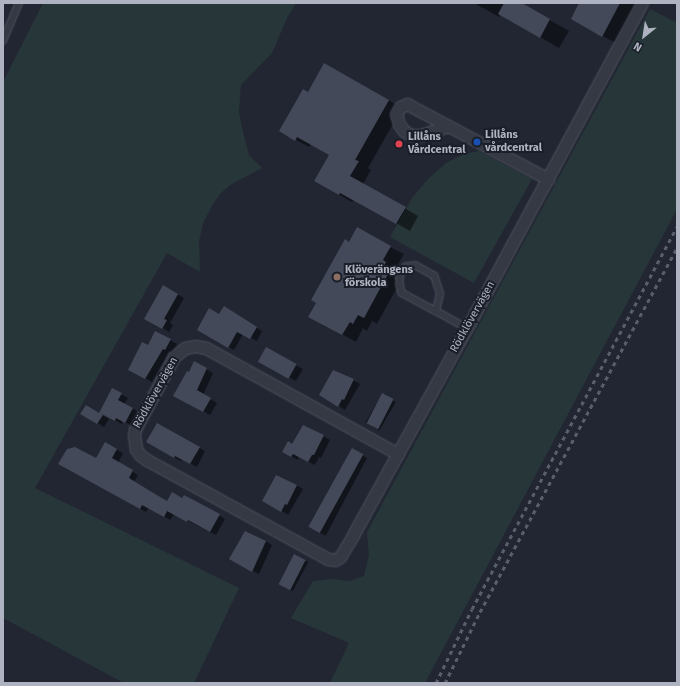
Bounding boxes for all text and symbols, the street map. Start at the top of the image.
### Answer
north arrow [624,16,664,56]
text: N [631,39,644,54]
place label: Lillåns vårdcentral [485,129,542,155]
place label: Lillåns Vårdcentral [408,131,465,157]
marker: Lillåns vårdcentral [472,137,482,147]
marker: Lillåns Vårdcentral [393,138,405,150]
place label: Klöverängens förskola [345,264,413,290]
marker: Klöverängens förskola [332,272,342,282]
street label: Rödklövervägen [448,279,498,355]
street label: Rödklövervägen [131,355,181,431]

